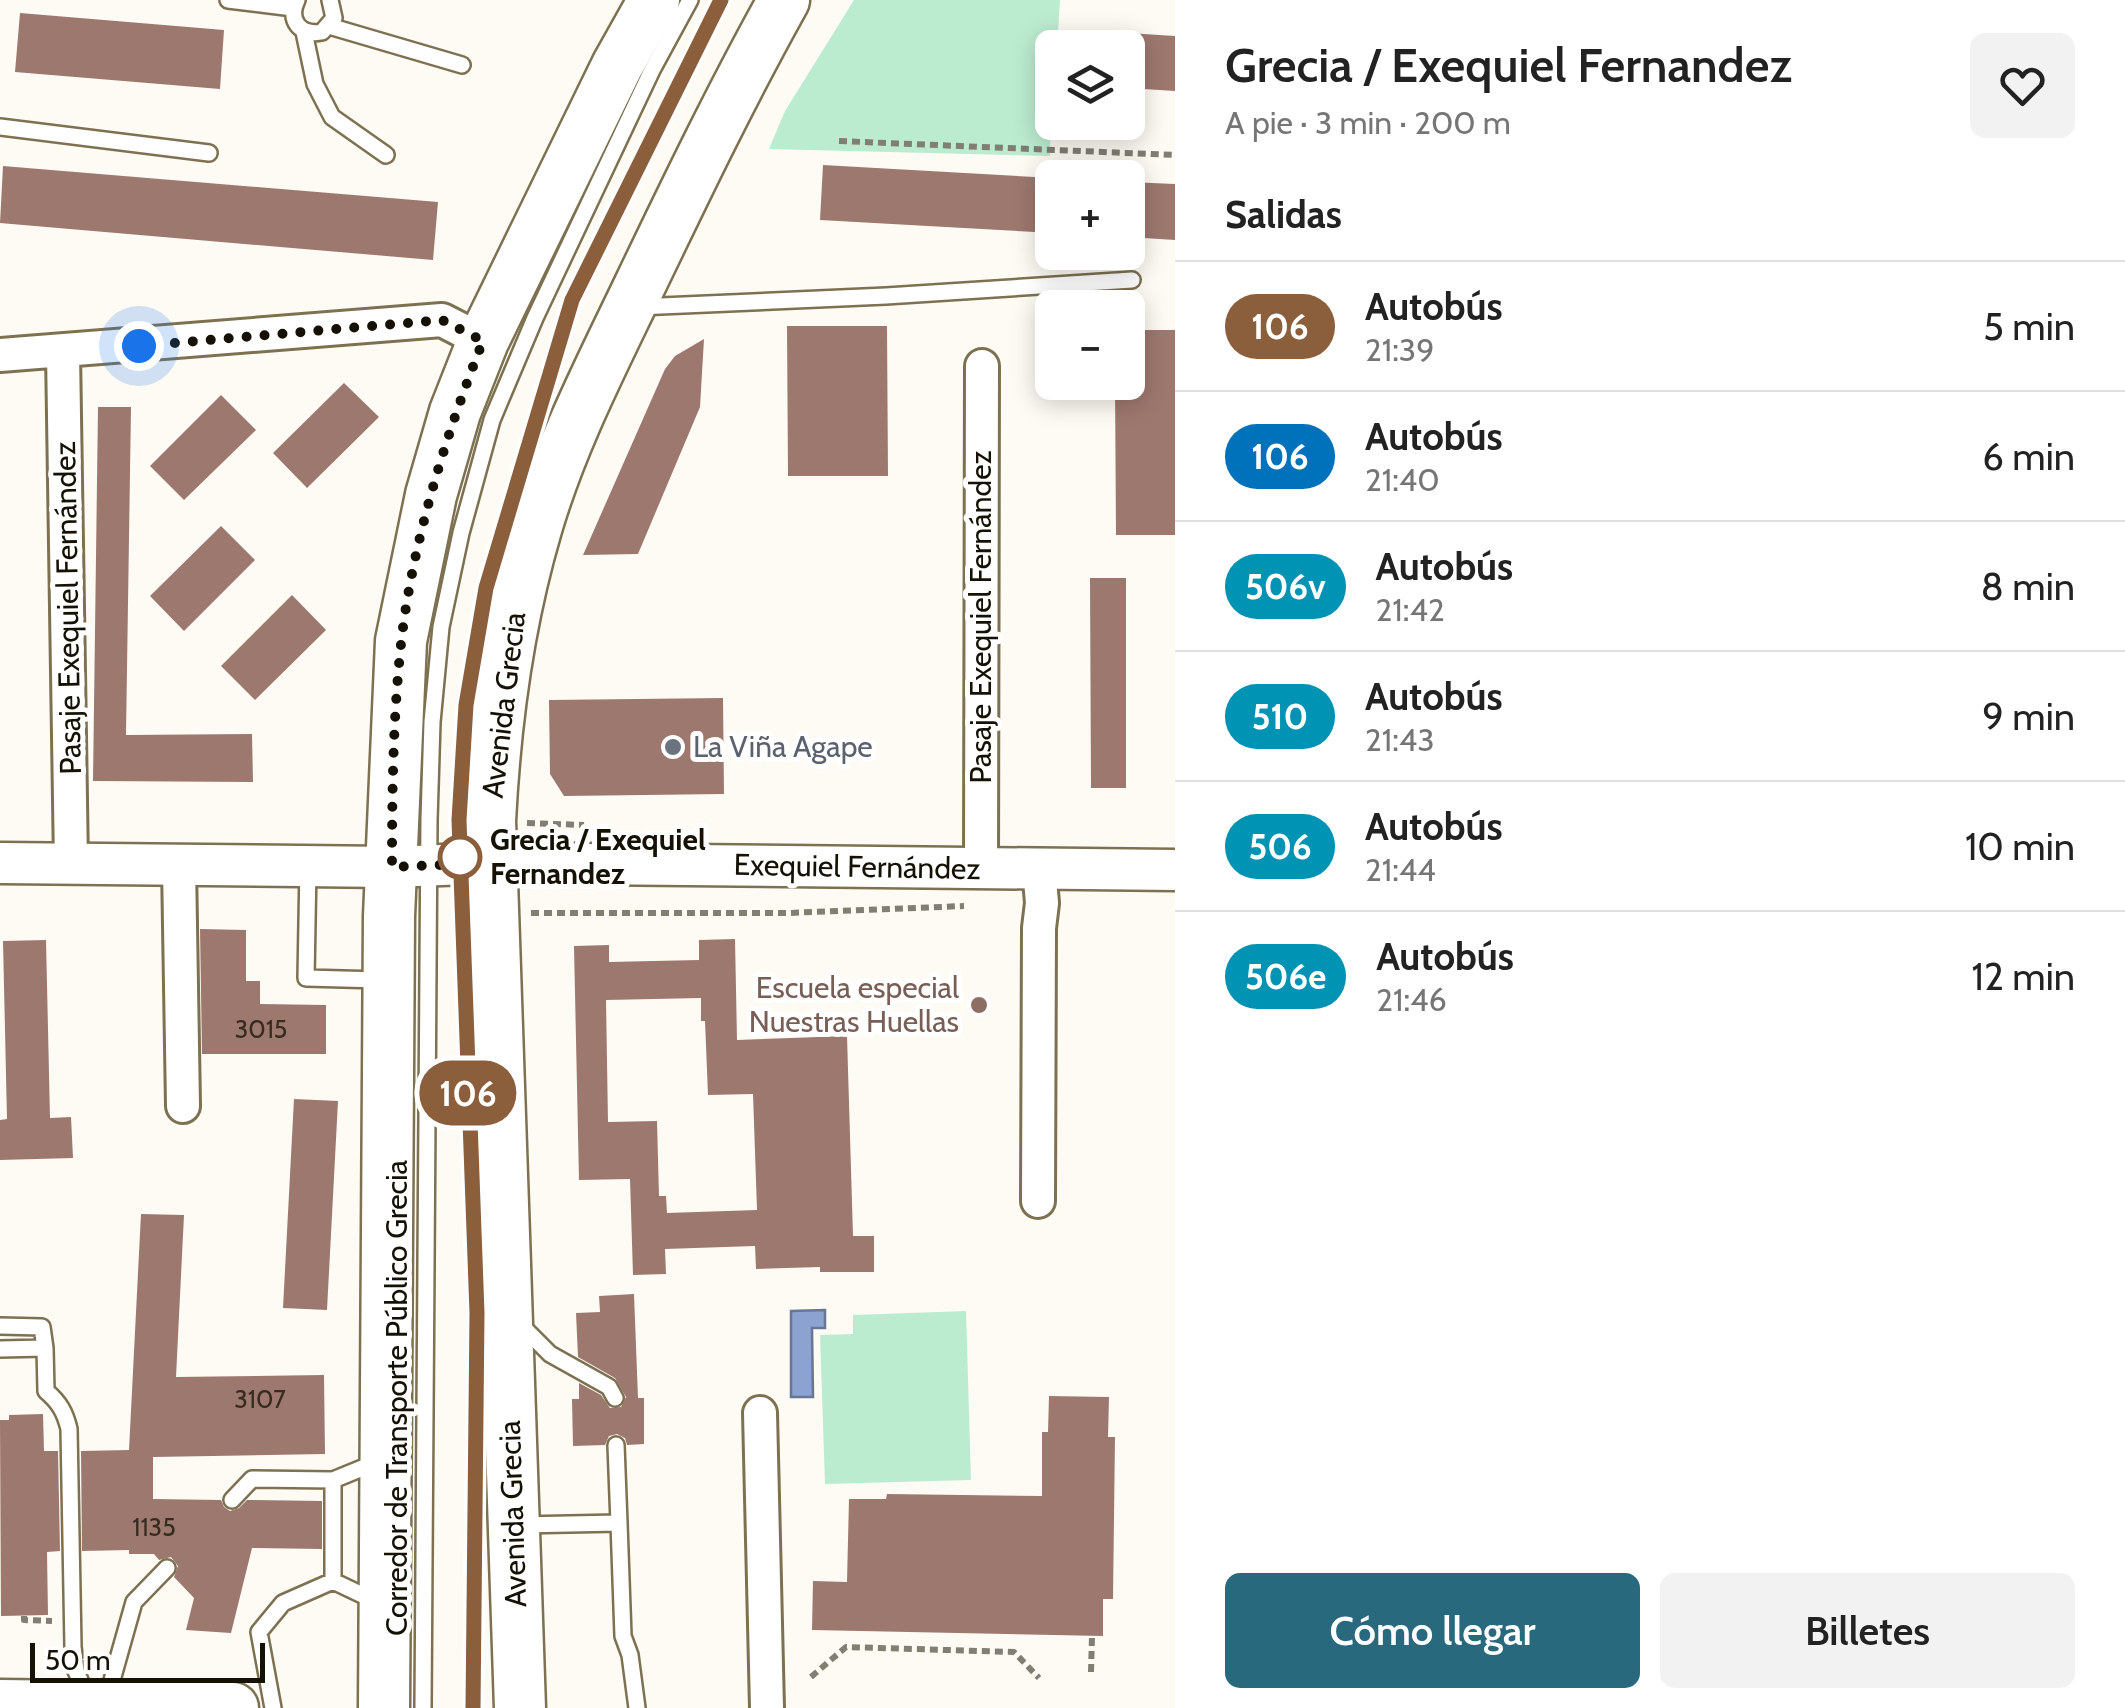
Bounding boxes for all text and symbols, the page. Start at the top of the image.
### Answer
map controls [1035,30,1145,400]
button: layers [1035,30,1145,140]
button: heart [1970,33,2075,138]
text: Grecia / Exequiel Fernandez [1225,36,1792,94]
text: A pie · 3 min · 200 m [1225,103,1511,142]
button: + [1035,160,1145,270]
text: Salidas [1225,191,1342,238]
text: Autobús [1365,283,1503,330]
button: − [1035,290,1145,400]
text: 5 min [1983,303,2075,350]
text: 106 [1251,305,1309,348]
your location [114,321,164,371]
text: 21:39 [1365,330,1434,369]
text: Autobús [1365,413,1503,460]
text: 6 min [1982,433,2075,480]
text: 106 [1251,435,1309,478]
street label: Pasaje Exequiel Fernández [46,441,89,775]
street label: Pasaje Exequiel Fernández [962,450,999,784]
text: 21:40 [1365,460,1440,499]
text: Autobús [1376,543,1513,590]
text: 8 min [1981,563,2075,610]
text: 506v [1245,565,1326,608]
text: 21:42 [1376,590,1445,629]
street label: Avenida Grecia [474,609,533,800]
text: Autobús [1365,673,1503,720]
text: 9 min [1982,693,2075,740]
text: 510 [1252,695,1308,738]
text: 21:43 [1365,720,1435,759]
place label: La Viña Agape [693,728,873,765]
marker: La Viña Agape [662,736,684,758]
text: Autobús [1365,803,1503,850]
place label: Grecia / Exequiel Fernandez [490,821,706,892]
text: 10 min [1965,823,2075,870]
text: 506 [1248,825,1312,868]
marker: Grecia / Exequiel Fernandez [439,836,481,878]
street label: Exequiel Fernández [733,846,981,887]
text: 21:44 [1365,850,1436,889]
text: Autobús [1376,933,1514,980]
text: 12 min [1972,953,2075,1000]
text: 506e [1245,955,1326,998]
place label: Escuela especial Nuestras Huellas [749,969,959,1040]
text: 21:46 [1376,980,1447,1019]
marker: Escuela especial Nuestras Huellas [968,994,990,1016]
house number: 3015 [235,1014,287,1044]
line badge: 106 [410,1060,526,1126]
text: 106 [439,1072,497,1115]
street label: Corredor de Transporte Público Grecia [378,1159,415,1636]
house number: 3107 [234,1384,286,1414]
street label: Avenida Grecia [491,1419,534,1608]
house number: 1135 [132,1512,176,1542]
button: Cómo llegar [1225,1573,1640,1688]
button: Billetes [1660,1573,2075,1688]
scale bar [30,1638,265,1682]
text: 50 m [45,1643,111,1677]

